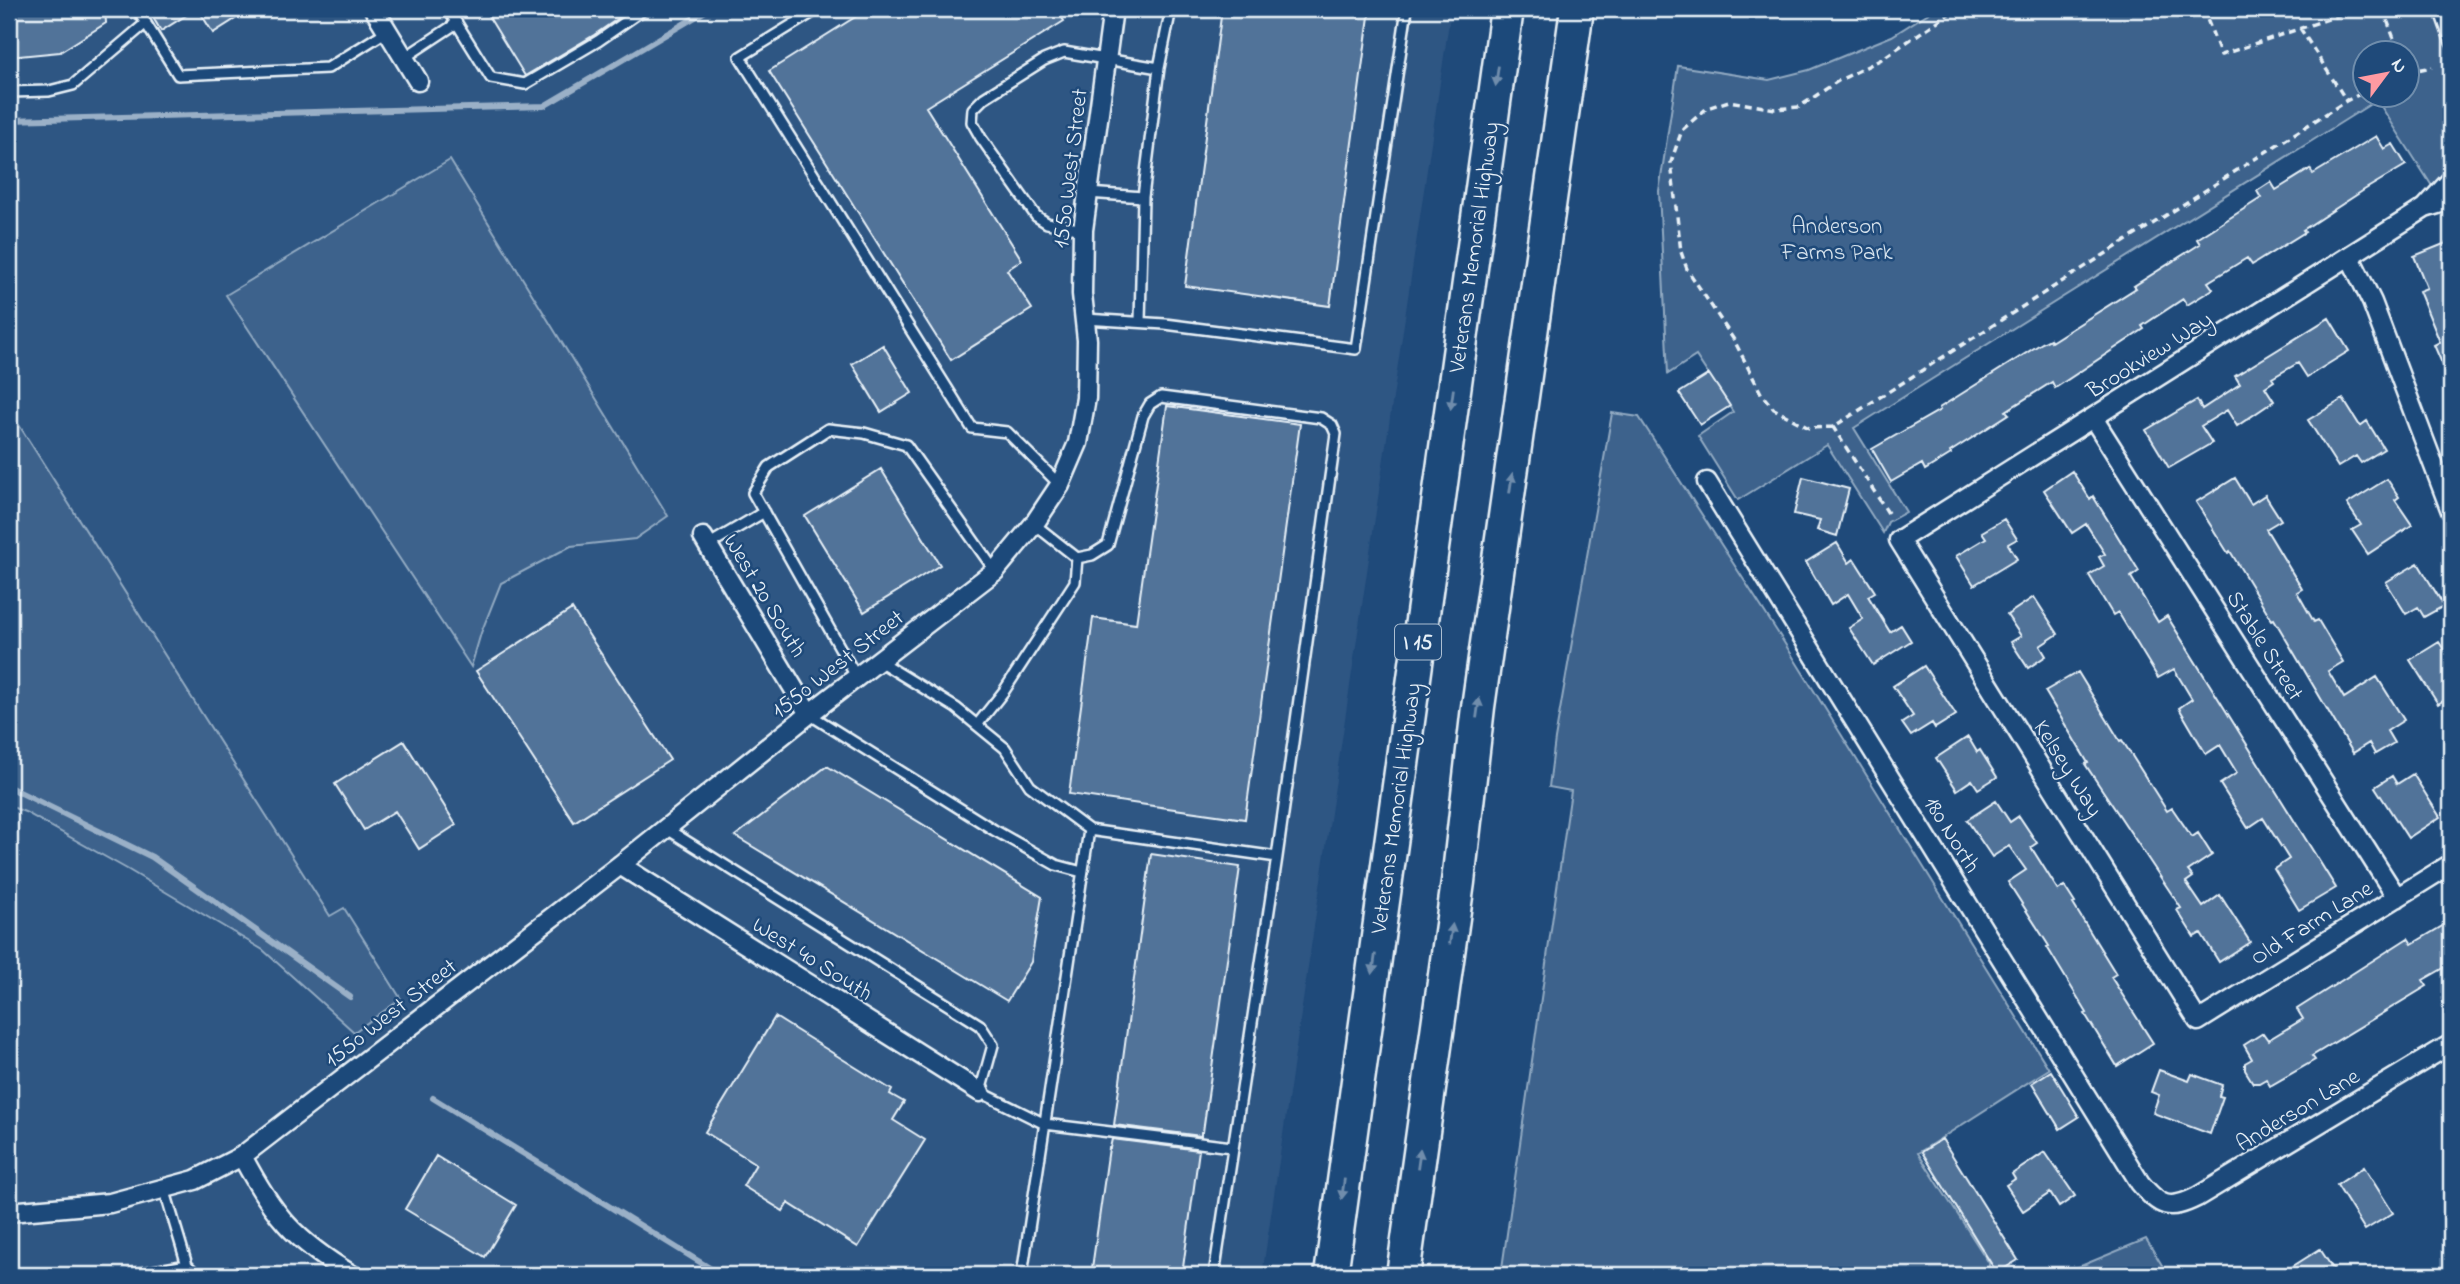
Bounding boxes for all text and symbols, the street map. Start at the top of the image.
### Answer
north arrow [2352,38,2422,108]
text: N [2383,54,2413,79]
one-way arrow [1491,65,1502,87]
street label: 1550 West Street [1045,86,1098,250]
street label: Veterans Memorial Highway [1441,120,1511,376]
park label: Anderson Farms Park [1780,211,1894,270]
street label: Brookview Way [2080,304,2221,410]
one-way arrow [1446,388,1457,410]
one-way arrow [1505,472,1516,494]
street label: West 20 South [714,528,814,664]
street label: Stable Street [2217,585,2311,708]
street label: 1550 West Street [765,602,912,727]
road number: I 15 [1395,624,1441,660]
street label: Veterans Memorial Highway [1363,681,1433,937]
one-way arrow [1473,697,1484,719]
street label: Kelsey Way [2022,714,2110,825]
street label: 180 North [1914,791,1987,880]
street label: Old Farm Lane [2245,873,2380,975]
street label: West 40 South [745,910,878,1010]
one-way arrow [1446,923,1457,945]
street label: 1550 West Street [318,951,465,1076]
one-way arrow [1368,953,1379,975]
street label: Anderson Lane [2230,1061,2367,1161]
one-way arrow [1414,1148,1425,1170]
one-way arrow [1337,1178,1348,1200]

